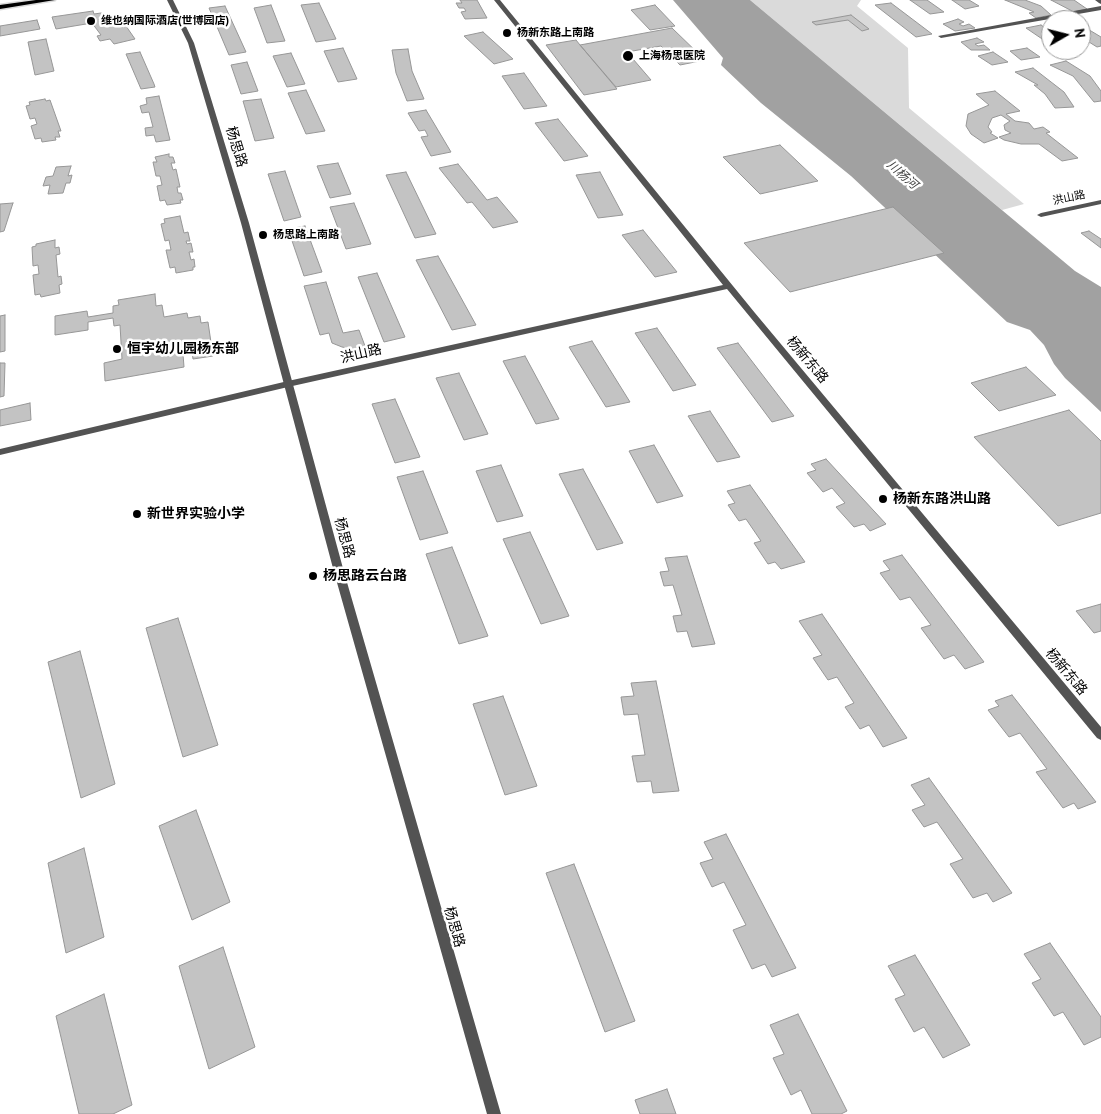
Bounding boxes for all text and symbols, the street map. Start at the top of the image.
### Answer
north arrow [1041,10,1091,60]
place label: 维也纳国际酒店(世博园店) [101,14,229,28]
marker: 维也纳国际酒店(世博园店) [85,15,97,27]
place label: 杨新东路上南路 [517,26,594,40]
marker: 杨新东路上南路 [501,27,513,39]
text: N [1070,27,1089,39]
marker: 上海杨思医院 [621,49,635,63]
place label: 上海杨思医院 [639,49,705,63]
street label: 杨思路 [222,124,250,170]
water label: 川杨河 [884,158,920,192]
street label: 洪山路 [1051,188,1087,208]
place label: 杨思路上南路 [273,228,339,242]
marker: 杨思路上南路 [257,229,269,241]
street label: 杨新东路 [783,333,831,387]
place label: 恒宇幼儿园杨东部 [127,341,239,357]
street label: 洪山路 [339,341,383,367]
marker: 恒宇幼儿园杨东部 [111,343,123,355]
place label: 杨新东路洪山路 [893,491,991,507]
marker: 杨新东路洪山路 [877,493,889,505]
place label: 新世界实验小学 [147,506,245,522]
marker: 新世界实验小学 [131,508,143,520]
street label: 杨思路 [330,516,358,560]
place label: 杨思路云台路 [323,568,407,584]
marker: 杨思路云台路 [307,570,319,582]
street label: 杨新东路 [1042,645,1090,699]
street label: 杨思路 [440,904,468,950]

